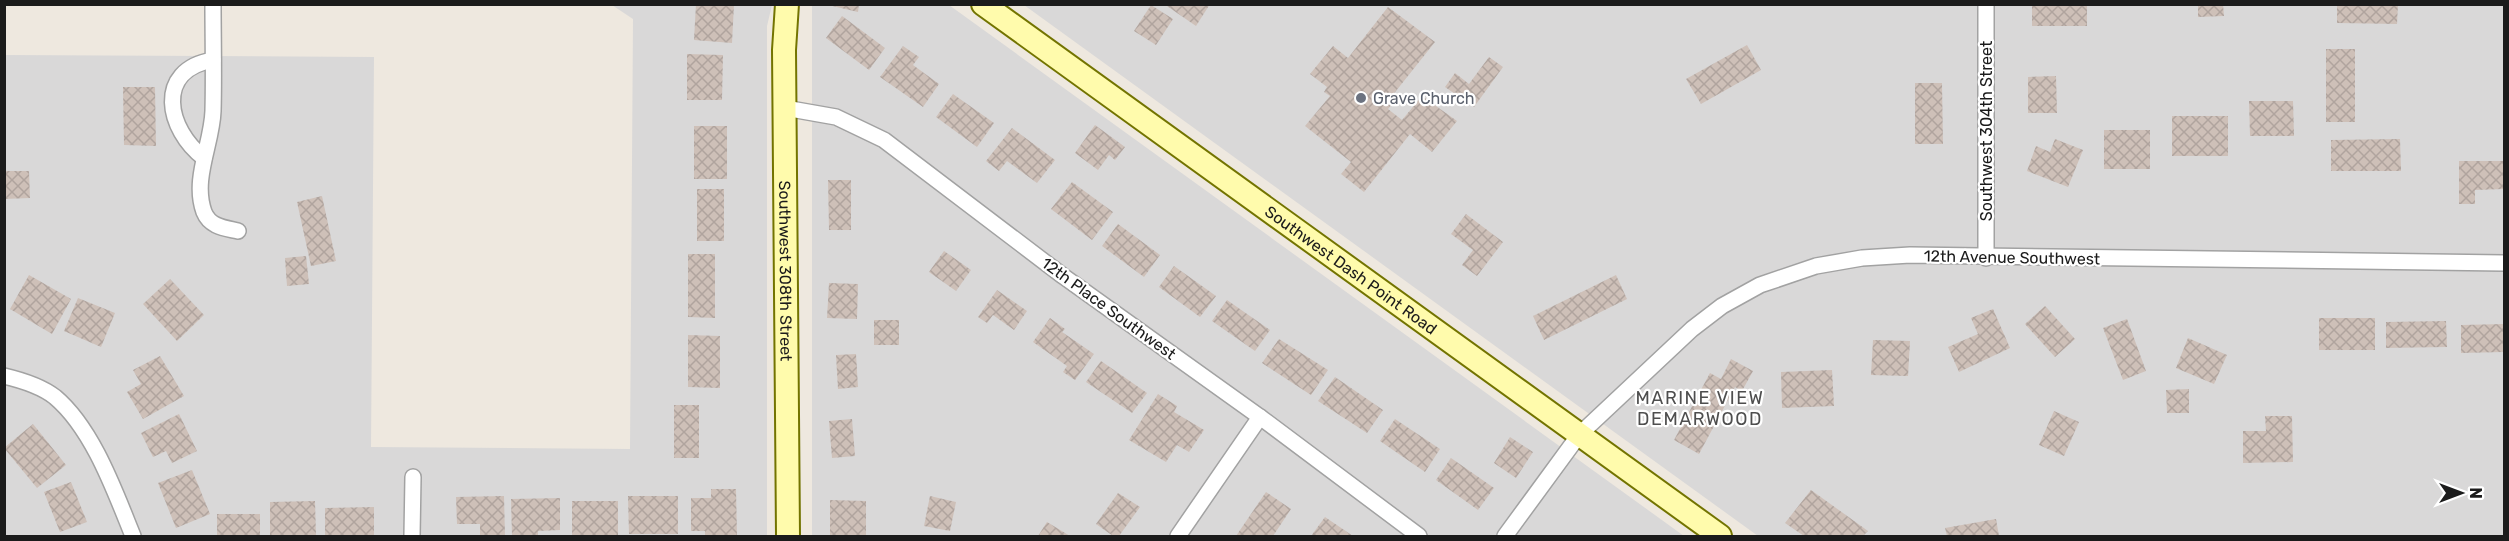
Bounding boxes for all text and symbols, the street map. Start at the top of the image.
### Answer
street label: Southwest 304th Street [1977,41,1996,221]
place label: Grave Church [1373,89,1475,108]
marker: Grave Church [1354,91,1368,105]
street label: Southwest 308th Street [775,180,796,361]
street label: Southwest Dash Point Road [1261,202,1440,338]
street label: 12th Avenue Southwest [1924,246,2100,269]
street label: 12th Place Southwest [1038,253,1180,364]
district label: MARINE VIEW DEMARWOOD [1636,387,1764,430]
north arrow [2431,463,2491,523]
text: N [2466,487,2485,499]

